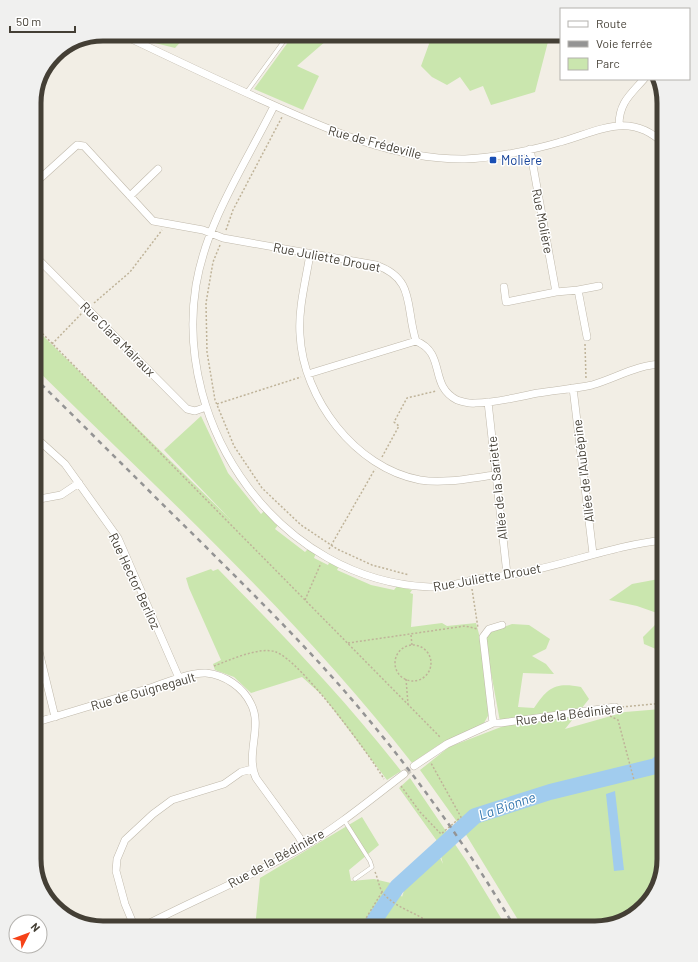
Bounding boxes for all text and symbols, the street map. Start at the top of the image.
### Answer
scale bar [10,8,75,34]
legend [560,8,690,80]
text: 50 m [16,14,41,28]
text: Route [596,16,627,30]
text: Voie ferrée [596,36,652,50]
text: Parc [596,56,620,70]
street label: Rue de Frédeville [326,122,424,162]
place label: Molière [501,152,542,168]
marker: Molière [488,155,498,165]
street label: Rue Molière [529,187,557,255]
street label: Rue Juliette Drouet [272,239,382,275]
street label: Rue Clara Malraux [77,298,159,380]
street label: Allée de l'Aubépine [569,418,597,524]
street label: Allée de la Sariette [484,435,510,541]
street label: Rue Hector Berlioz [106,530,164,632]
street label: Rue Juliette Drouet [432,560,542,594]
street label: Rue de Guignegault [89,668,197,714]
street label: Rue de la Bédinière [515,699,623,729]
water label: La Bionne [476,788,538,823]
street label: Rue de la Bédinière [225,825,327,891]
north arrow [8,914,48,954]
text: N [29,920,43,934]

